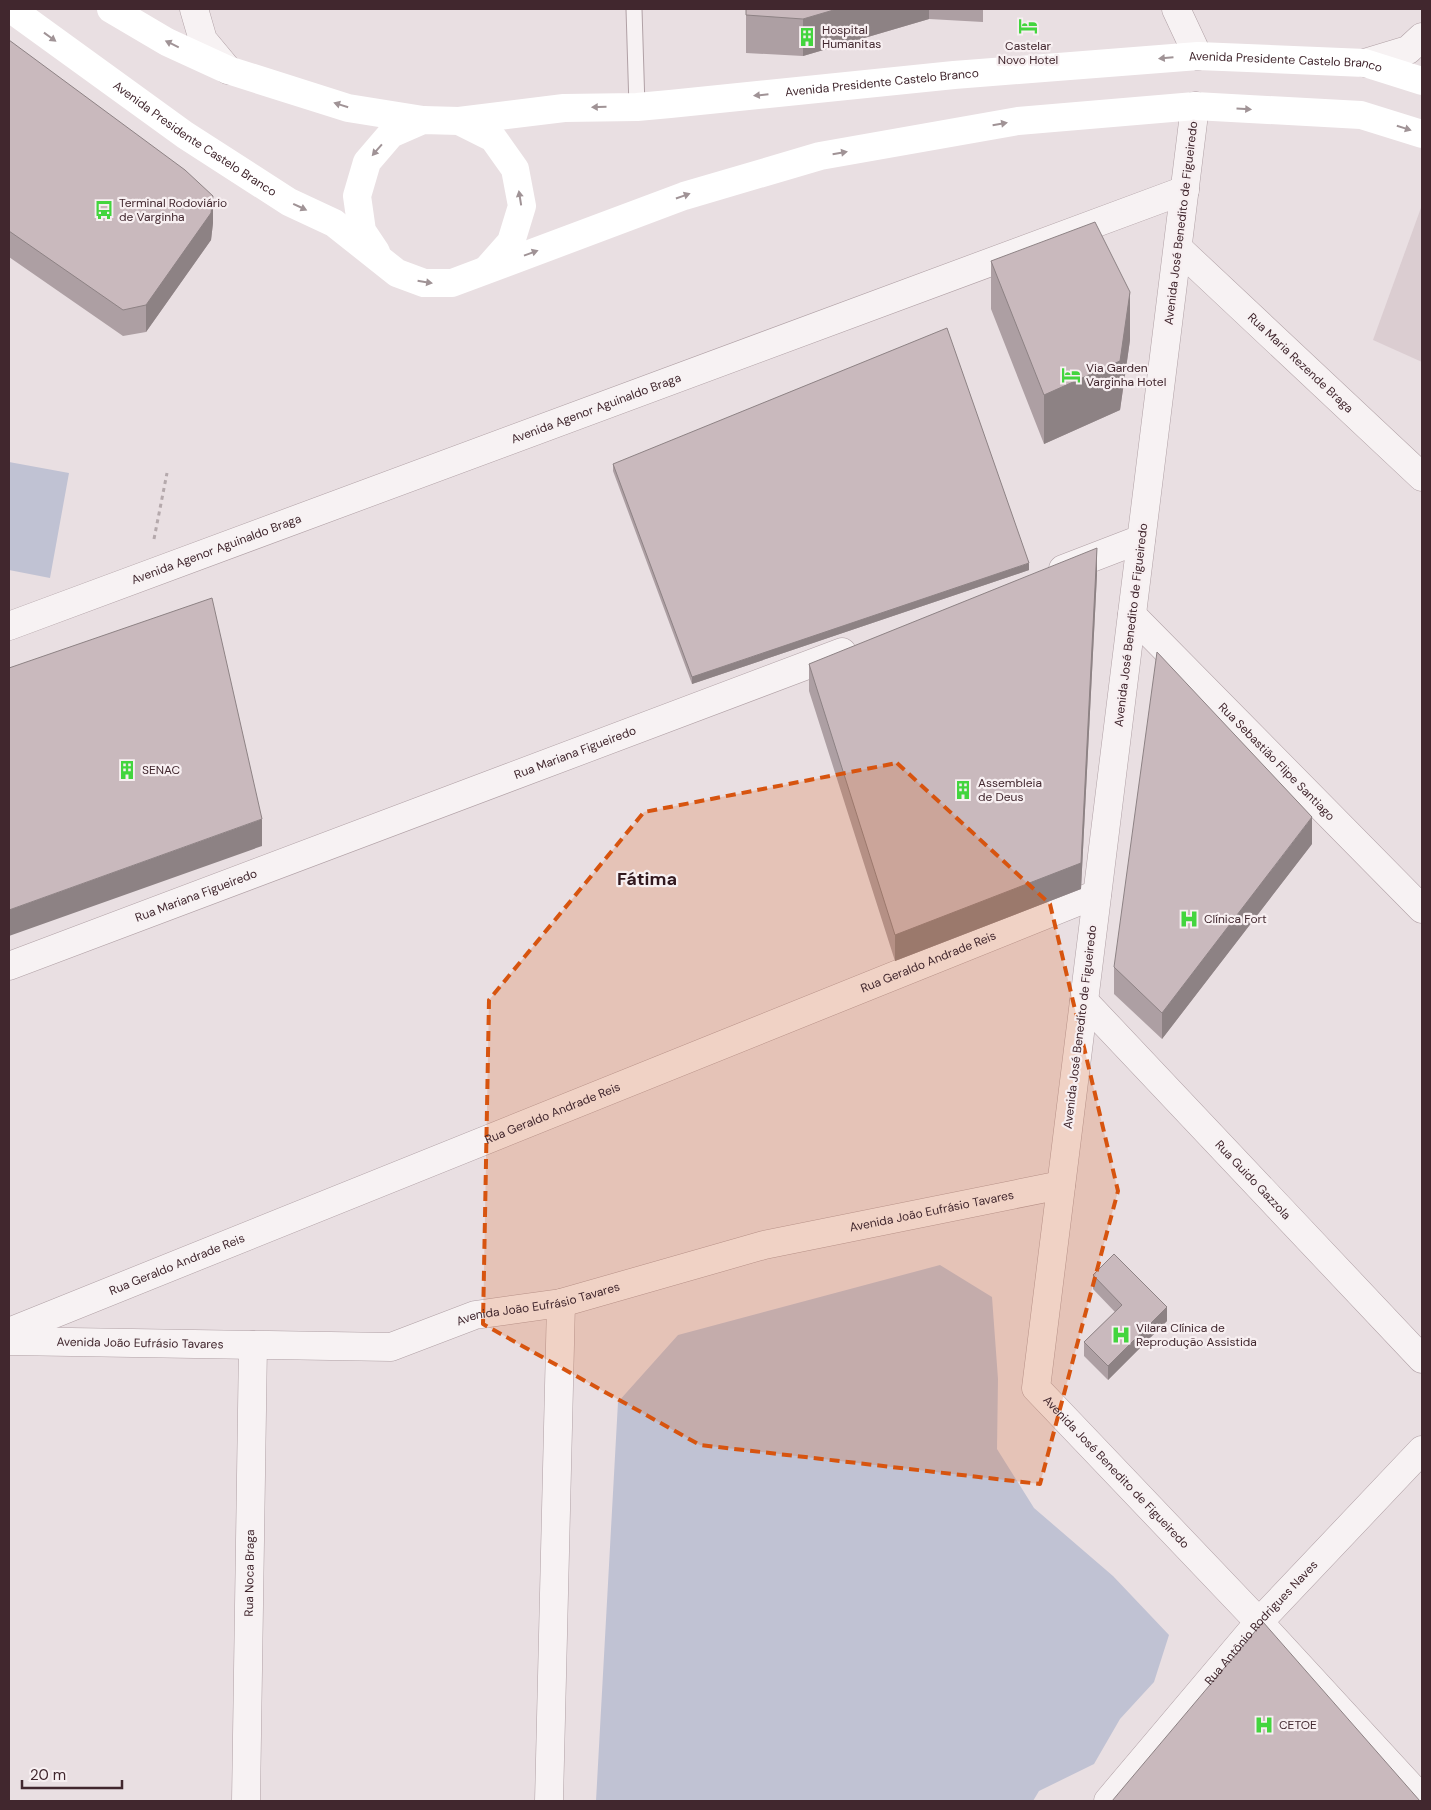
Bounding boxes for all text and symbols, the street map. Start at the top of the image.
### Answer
hotel icon: Castelar Novo Hotel [1017,15,1039,37]
place label: Hospital Humanitas [822,22,881,52]
building icon: Hospital Humanitas [796,26,818,48]
one-way arrow [43,32,56,43]
place label: Castelar Novo Hotel [998,38,1058,68]
one-way arrow [165,40,179,48]
street label: Avenida Presidente Castelo Branco [1188,48,1384,76]
one-way arrow [1158,55,1174,63]
street label: Avenida Presidente Castelo Branco [784,65,979,100]
street label: Avenida Presidente Castelo Branco [110,77,280,200]
one-way arrow [752,91,768,99]
one-way arrow [333,101,348,109]
one-way arrow [590,103,606,111]
one-way arrow [1236,105,1252,113]
one-way arrow [992,120,1008,128]
street label: Avenida José Benedito de Figueiredo [1161,120,1201,326]
one-way arrow [1397,125,1412,133]
one-way arrow [371,144,383,156]
one-way arrow [832,148,848,156]
one-way arrow [516,189,524,205]
one-way arrow [676,192,691,199]
place label: Terminal Rodoviário de Varginha [119,195,227,225]
bus stop icon: Terminal Rodoviário de Varginha [93,199,115,221]
one-way arrow [293,204,307,212]
one-way arrow [524,249,539,257]
one-way arrow [418,278,434,286]
street label: Rua Maria Rezende Braga [1244,309,1357,416]
place label: Via Garden Varginha Hotel [1086,360,1166,390]
hotel icon: Via Garden Varginha Hotel [1060,364,1082,386]
street label: Avenida Agenor Aguinaldo Braga [509,370,683,447]
street label: Avenida Agenor Aguinaldo Braga [129,510,303,588]
street label: Avenida José Benedito de Figueiredo [1111,522,1151,728]
street label: Rua Sebastião Flipe Santiago [1215,699,1338,824]
street label: Rua Mariana Figueiredo [512,722,638,783]
building icon: SENAC [116,759,138,781]
place label: SENAC [142,762,181,778]
place label: Assembleia de Deus [978,775,1042,805]
building icon: Assembleia de Deus [952,779,974,801]
street label: Rua Mariana Figueiredo [133,865,259,926]
district label: Fátima [617,867,677,891]
hospital icon: Clínica Fort [1178,908,1200,930]
place label: Clínica Fort [1204,911,1267,927]
street label: Avenida José Benedito de Figueiredo [1060,924,1100,1130]
street label: Rua Geraldo Andrade Reis [858,927,998,996]
street label: Rua Geraldo Andrade Reis [482,1079,623,1148]
street label: Rua Guido Gazzola [1212,1137,1294,1223]
street label: Avenida João Eufrásio Tavares [848,1187,1015,1236]
street label: Rua Geraldo Andrade Reis [107,1230,247,1299]
street label: Avenida João Eufrásio Tavares [454,1279,622,1329]
place label: Vilara Clínica de Reprodução Assistida [1136,1320,1257,1350]
hospital icon: Vilara Clínica de Reprodução Assistida [1110,1324,1132,1346]
street label: Avenida João Eufrásio Tavares [56,1334,224,1352]
street label: Avenida José Benedito de Figueiredo [1039,1392,1193,1552]
street label: Rua Noca Braga [241,1529,258,1617]
street label: Rua Antônio Rodrigues Naves [1201,1557,1321,1689]
hospital icon: CETOE [1253,1714,1275,1736]
place label: CETOE [1279,1717,1317,1733]
scale bar [22,1758,122,1790]
text: 20 m [30,1765,66,1785]

